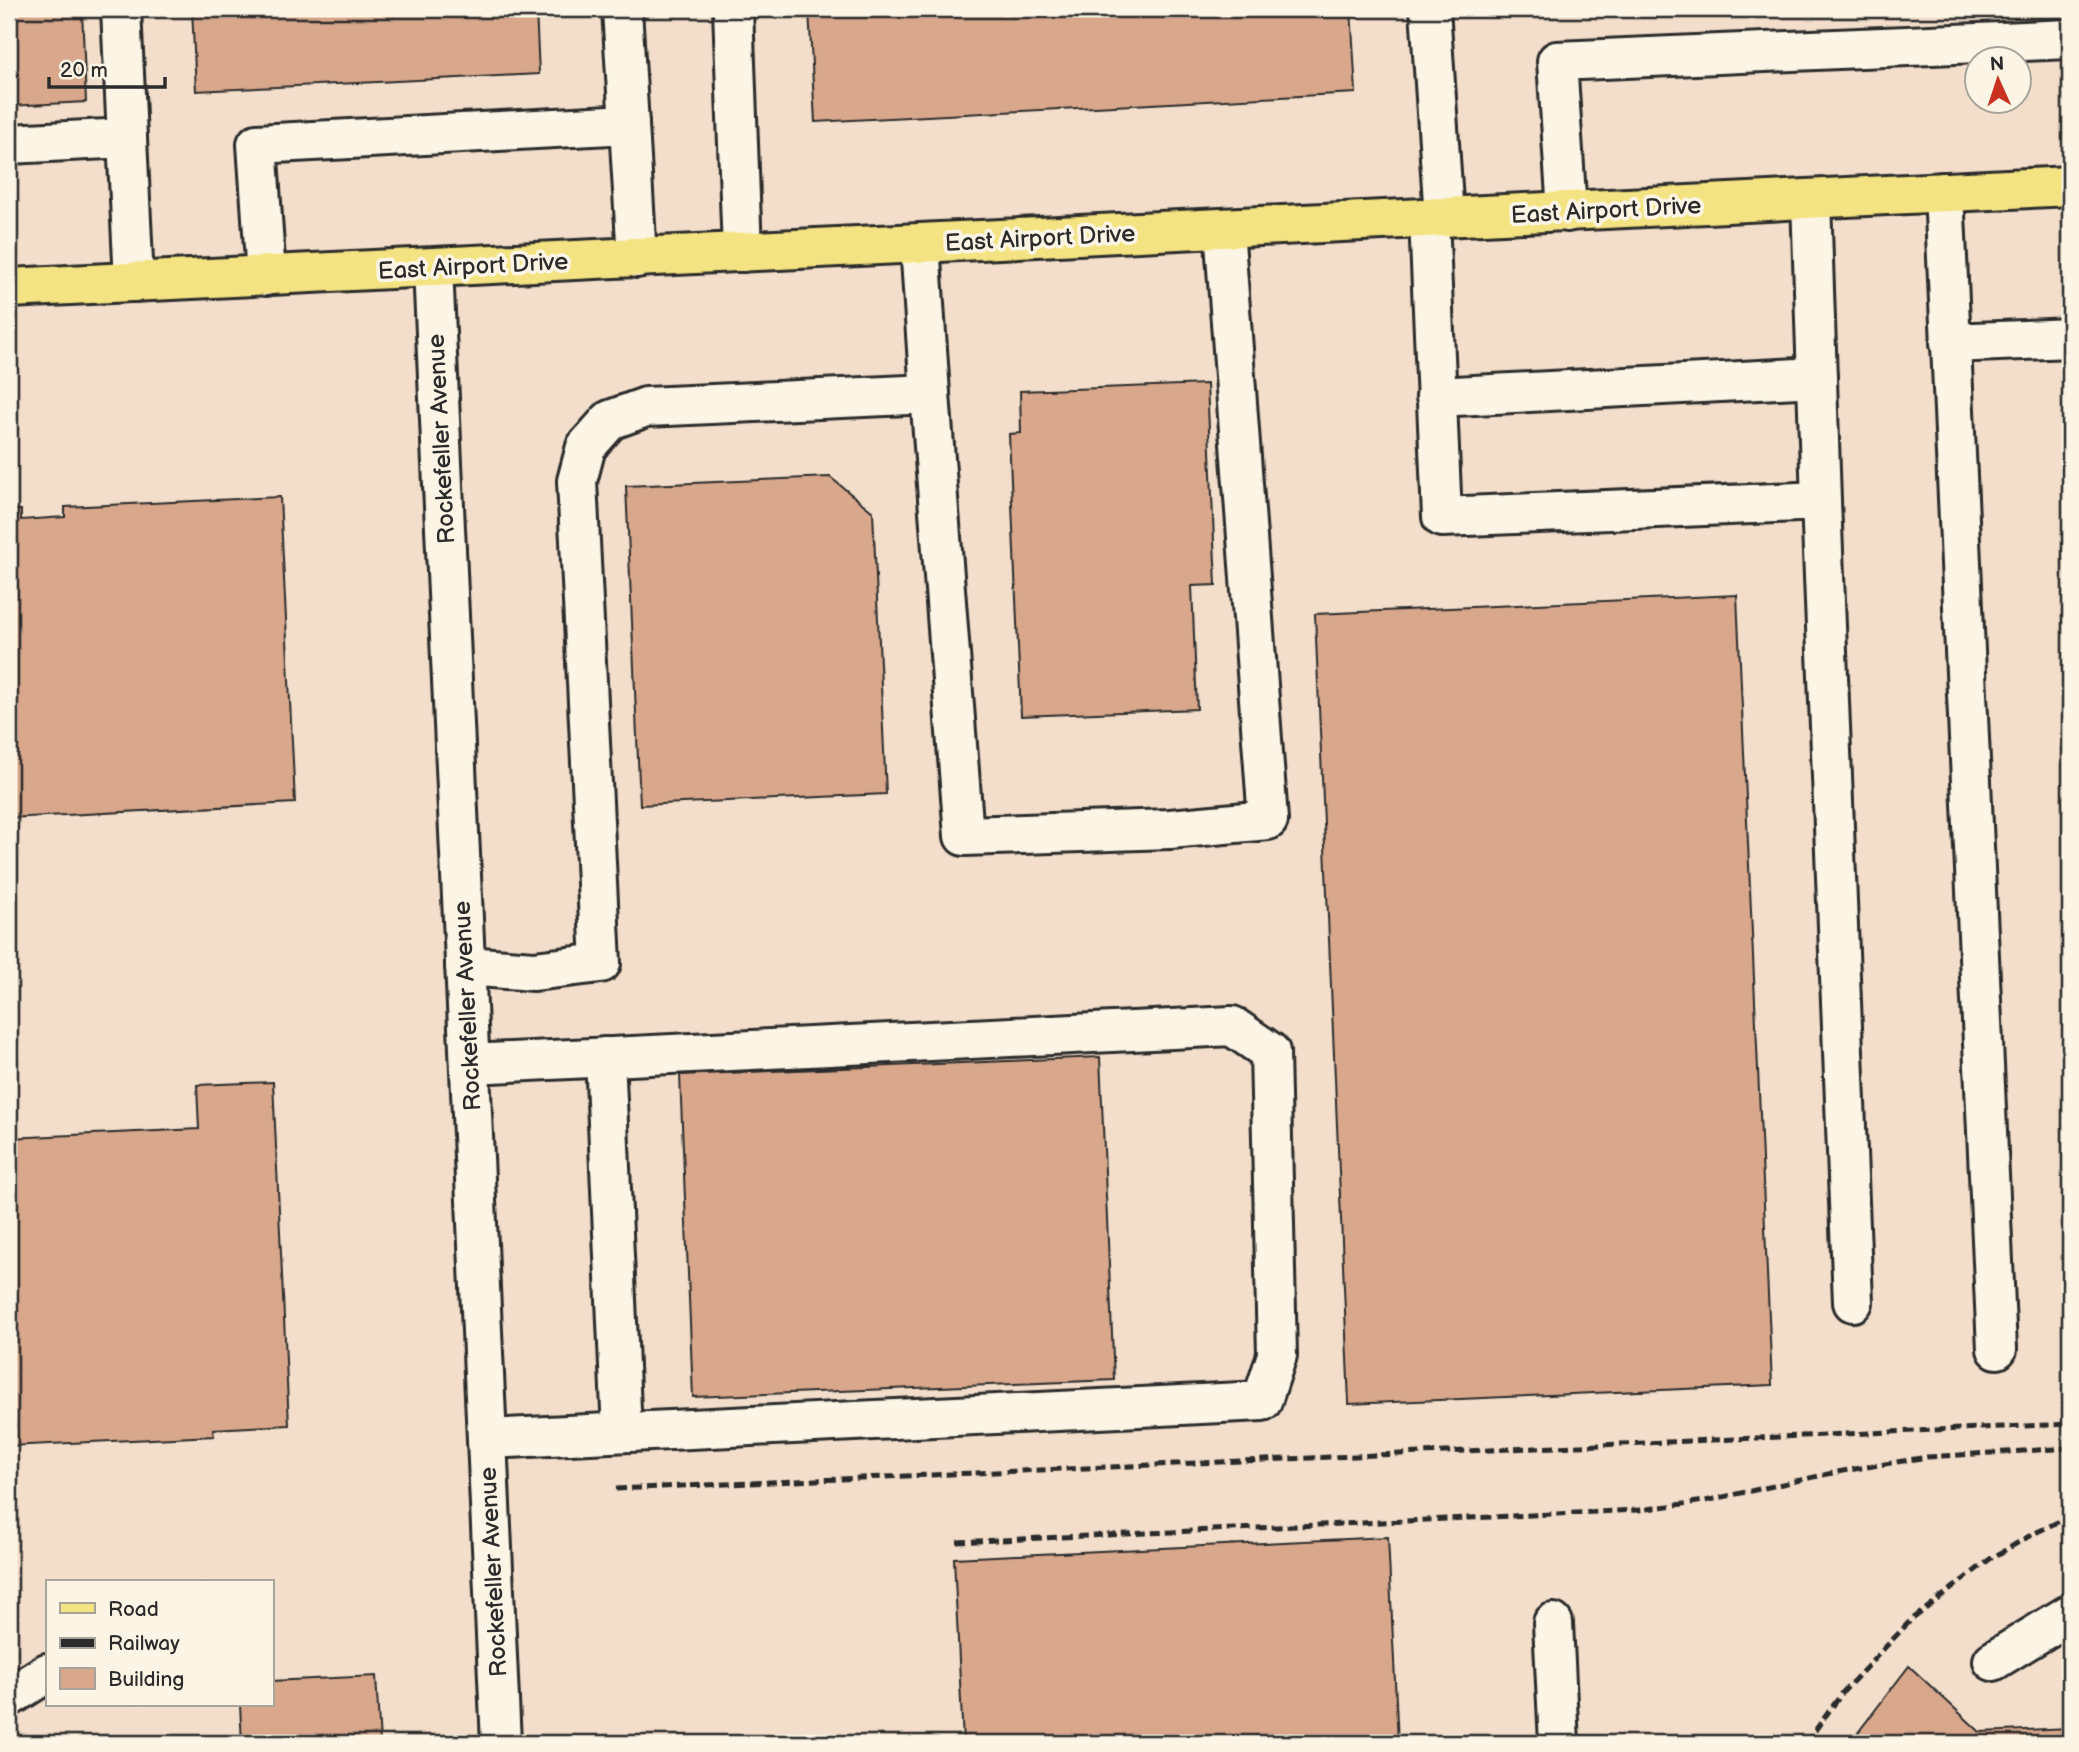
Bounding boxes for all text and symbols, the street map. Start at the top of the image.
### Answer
scale bar [49,46,164,90]
north arrow [1964,46,2034,116]
text: N [1989,53,2005,76]
text: 20 m [60,58,108,83]
street label: East Airport Drive [1510,191,1702,230]
street label: East Airport Drive [944,219,1136,258]
street label: East Airport Drive [377,247,569,286]
street label: Rockefeller Avenue [422,333,461,545]
street label: Rockefeller Avenue [448,900,487,1112]
street label: Rockefeller Avenue [474,1466,513,1678]
legend [46,1580,273,1706]
text: Road [108,1597,159,1622]
text: Railway [108,1631,180,1656]
text: Building [108,1667,184,1692]

